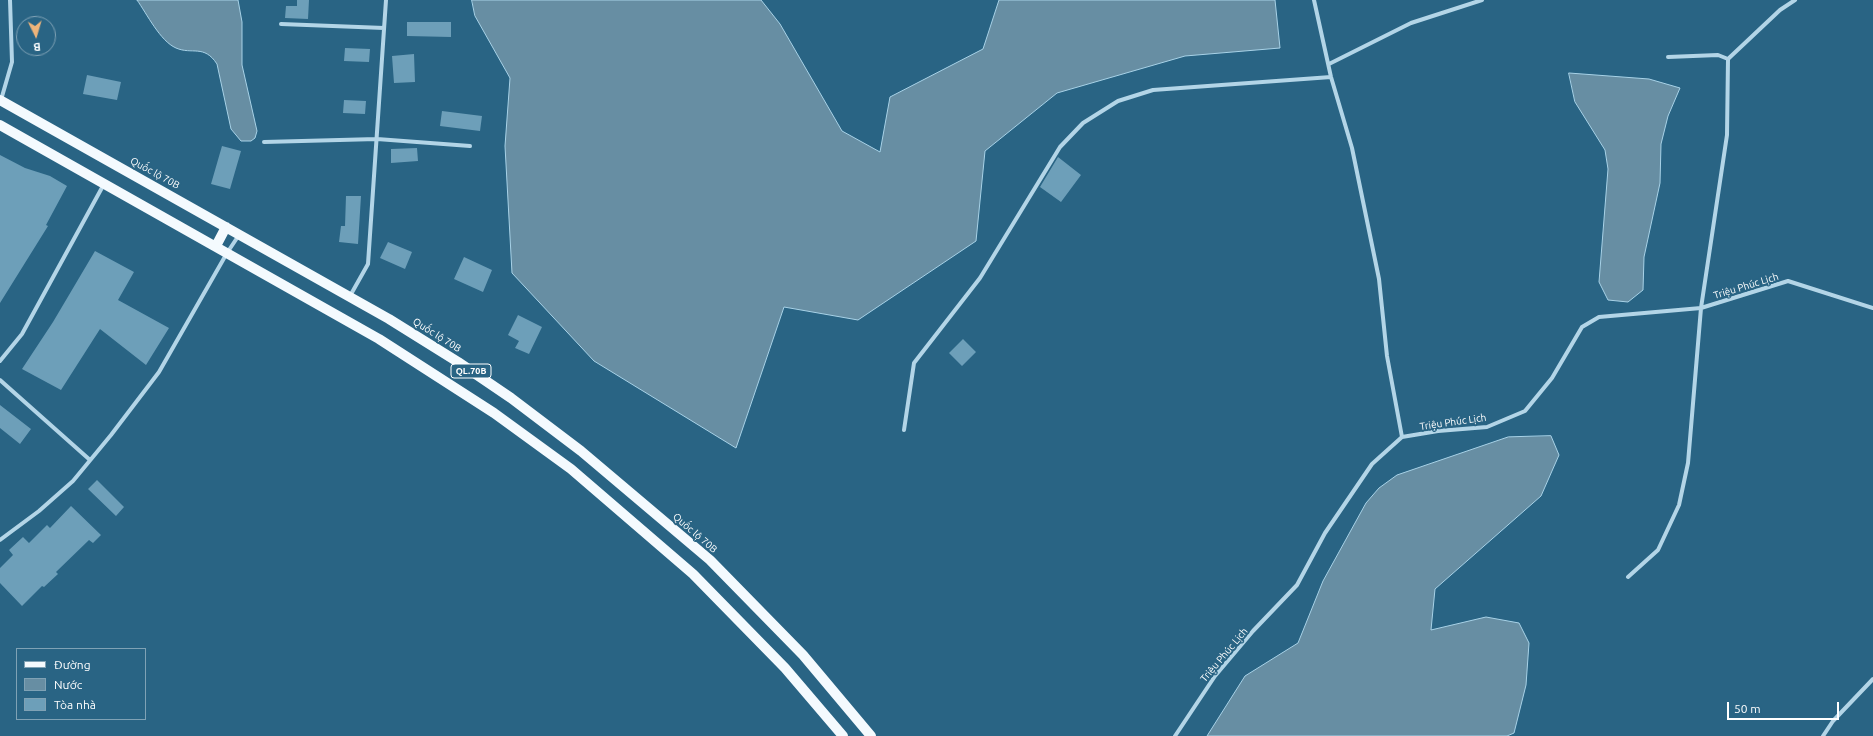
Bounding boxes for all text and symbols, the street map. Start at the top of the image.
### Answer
north arrow [16,16,56,56]
text: B [33,41,41,53]
street label: Quốc lộ 70B [128,155,182,191]
street label: Triệu Phúc Lịch [1712,270,1780,302]
street label: Quốc lộ 70B [411,315,463,355]
road number: QL.70B [451,364,491,378]
street label: Triệu Phúc Lịch [1419,411,1487,433]
street label: Quốc lộ 70B [670,511,720,555]
street label: Triệu Phúc Lịch [1198,625,1250,685]
legend [16,648,146,720]
text: Đường [54,658,91,671]
text: Nước [54,678,82,691]
scale bar [1729,694,1841,720]
text: Tòa nhà [54,698,96,711]
text: 50 m [1734,702,1761,715]

